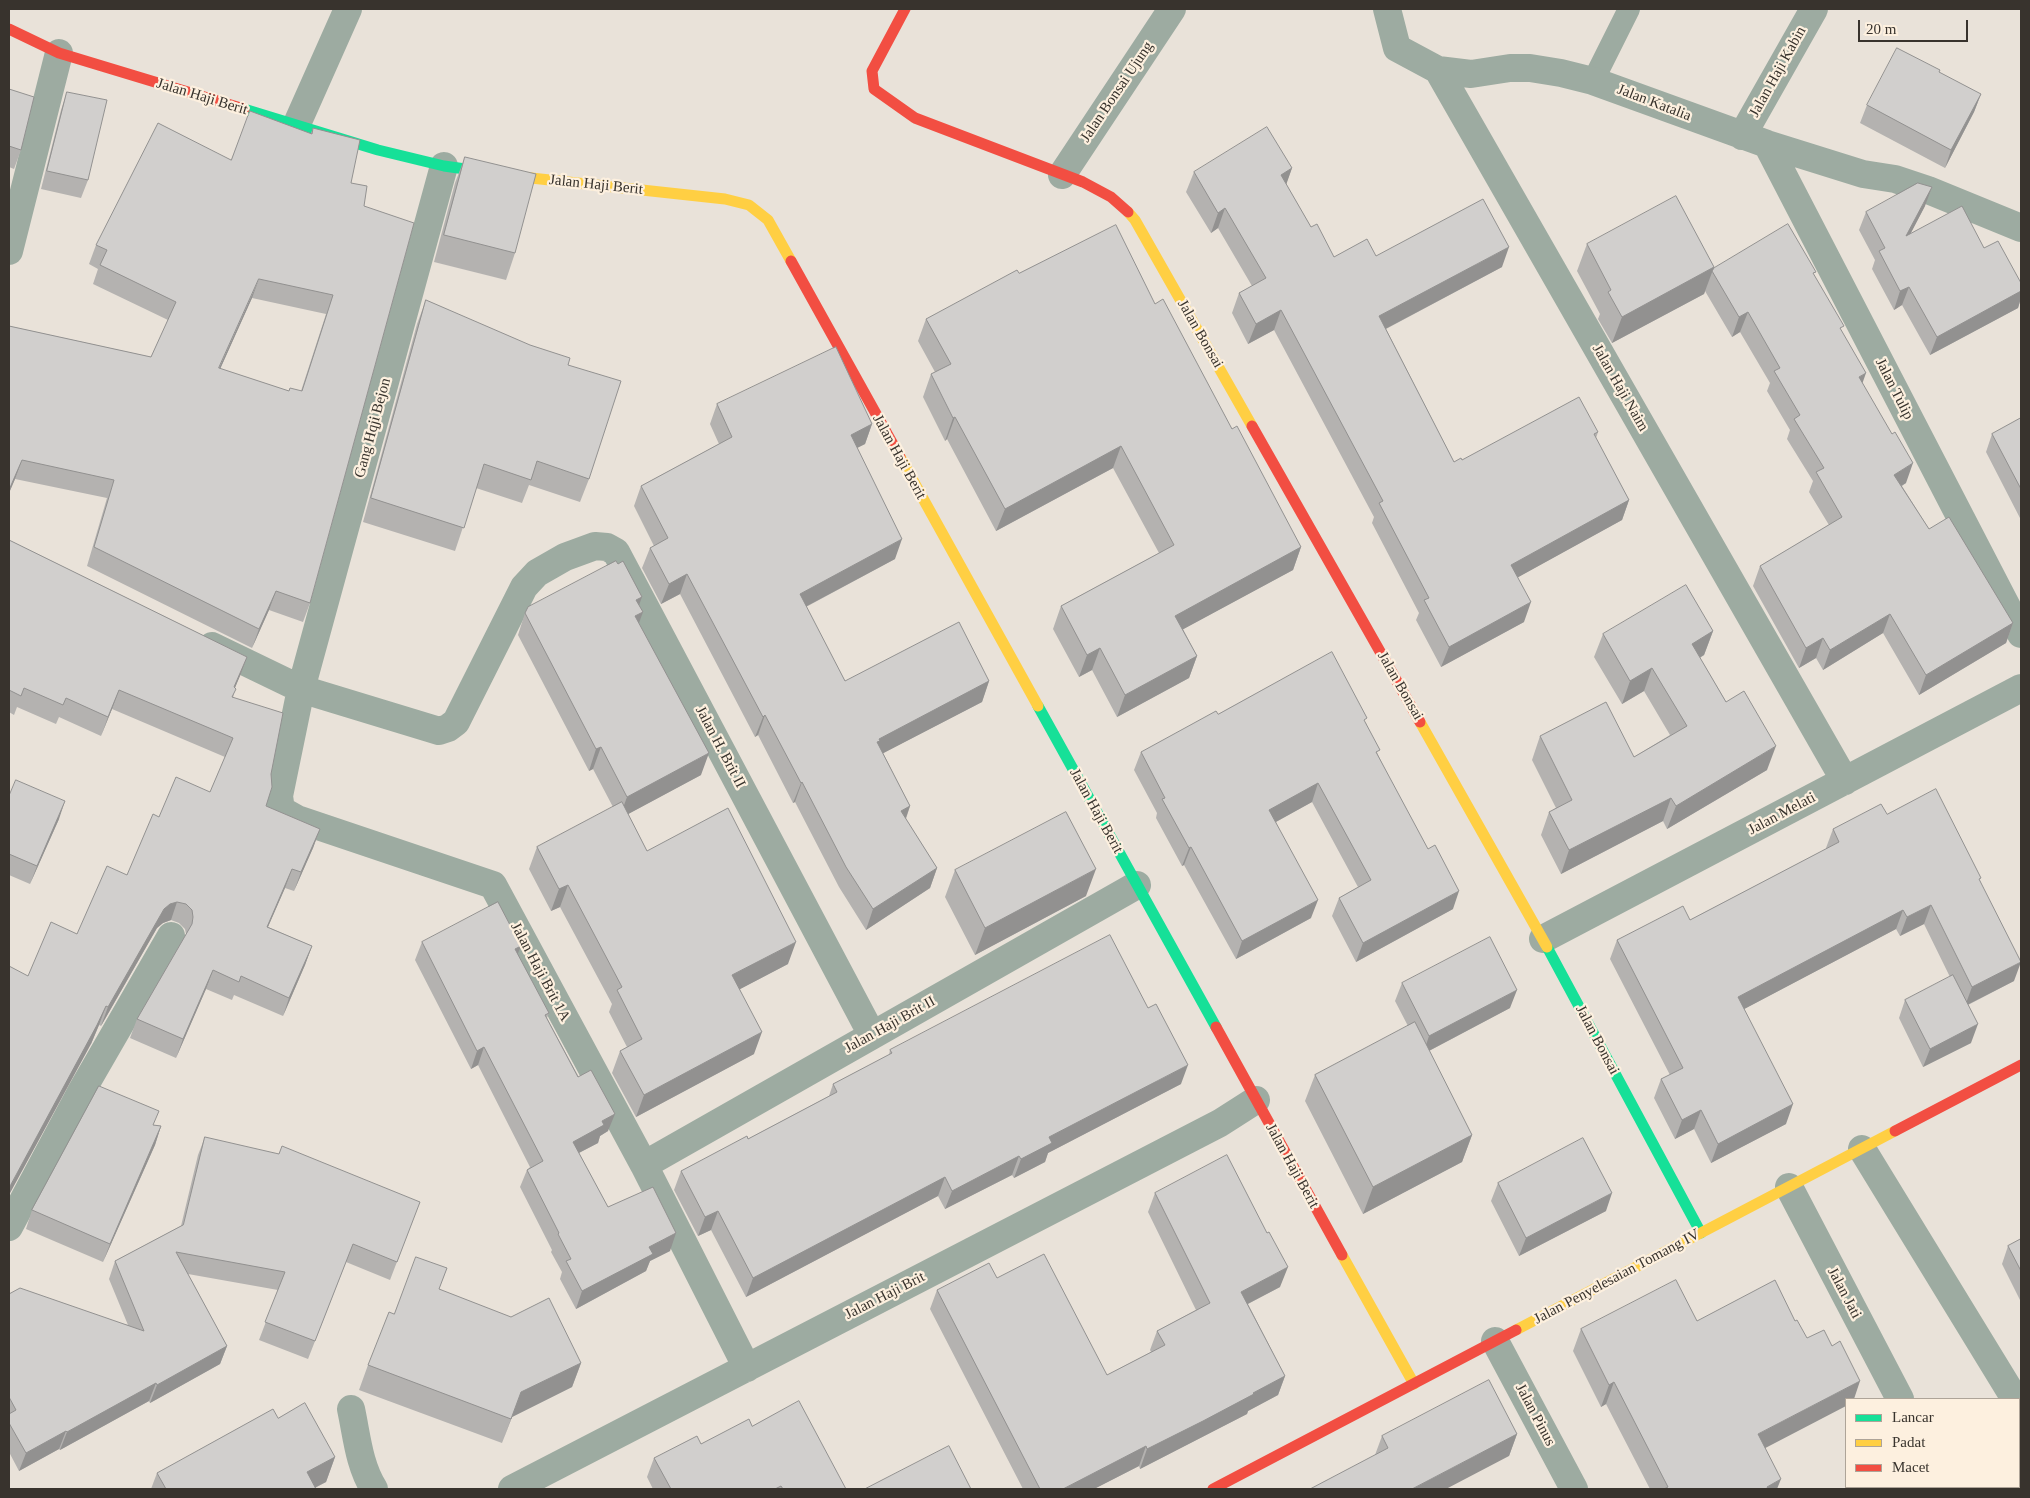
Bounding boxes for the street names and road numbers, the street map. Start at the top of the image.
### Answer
street label: Jalan Haji Kabin [1746,24,1810,120]
street label: Jalan Bonsai Ujung [1077,38,1157,146]
street label: Jalan Haji Berit [154,75,250,119]
street label: Jalan Katalia [1614,81,1694,125]
street label: Jalan Haji Berit [548,171,644,199]
street label: Jalan Bonsai [1173,296,1227,372]
street label: Jalan Haji Naim [1588,341,1652,435]
street label: Jalan Tulip [1871,355,1917,423]
street label: Gang Hqji Bejon [351,376,395,480]
street label: Jalan Haji Berit [868,411,930,503]
street label: Jalan Bonsai [1373,648,1427,724]
street label: Jalan H. Brit II [691,703,749,791]
street label: Jalan Haji Berit [1065,765,1127,857]
street label: Jalan Melati [1745,789,1819,839]
street label: Jalan Haji Brit 1A [506,919,574,1025]
street label: Jalan Haji Brit II [841,993,939,1057]
street label: Jalan Bonsai [1571,1002,1623,1078]
street label: Jalan Haji Berit [1261,1120,1323,1212]
street label: Jalan Penyelesaian Tomang IV [1531,1226,1703,1328]
street label: Jalan Jati [1823,1264,1865,1322]
street label: Jalan Haji Brit [842,1268,928,1324]
street label: Jalan Pinus [1511,1381,1559,1449]

